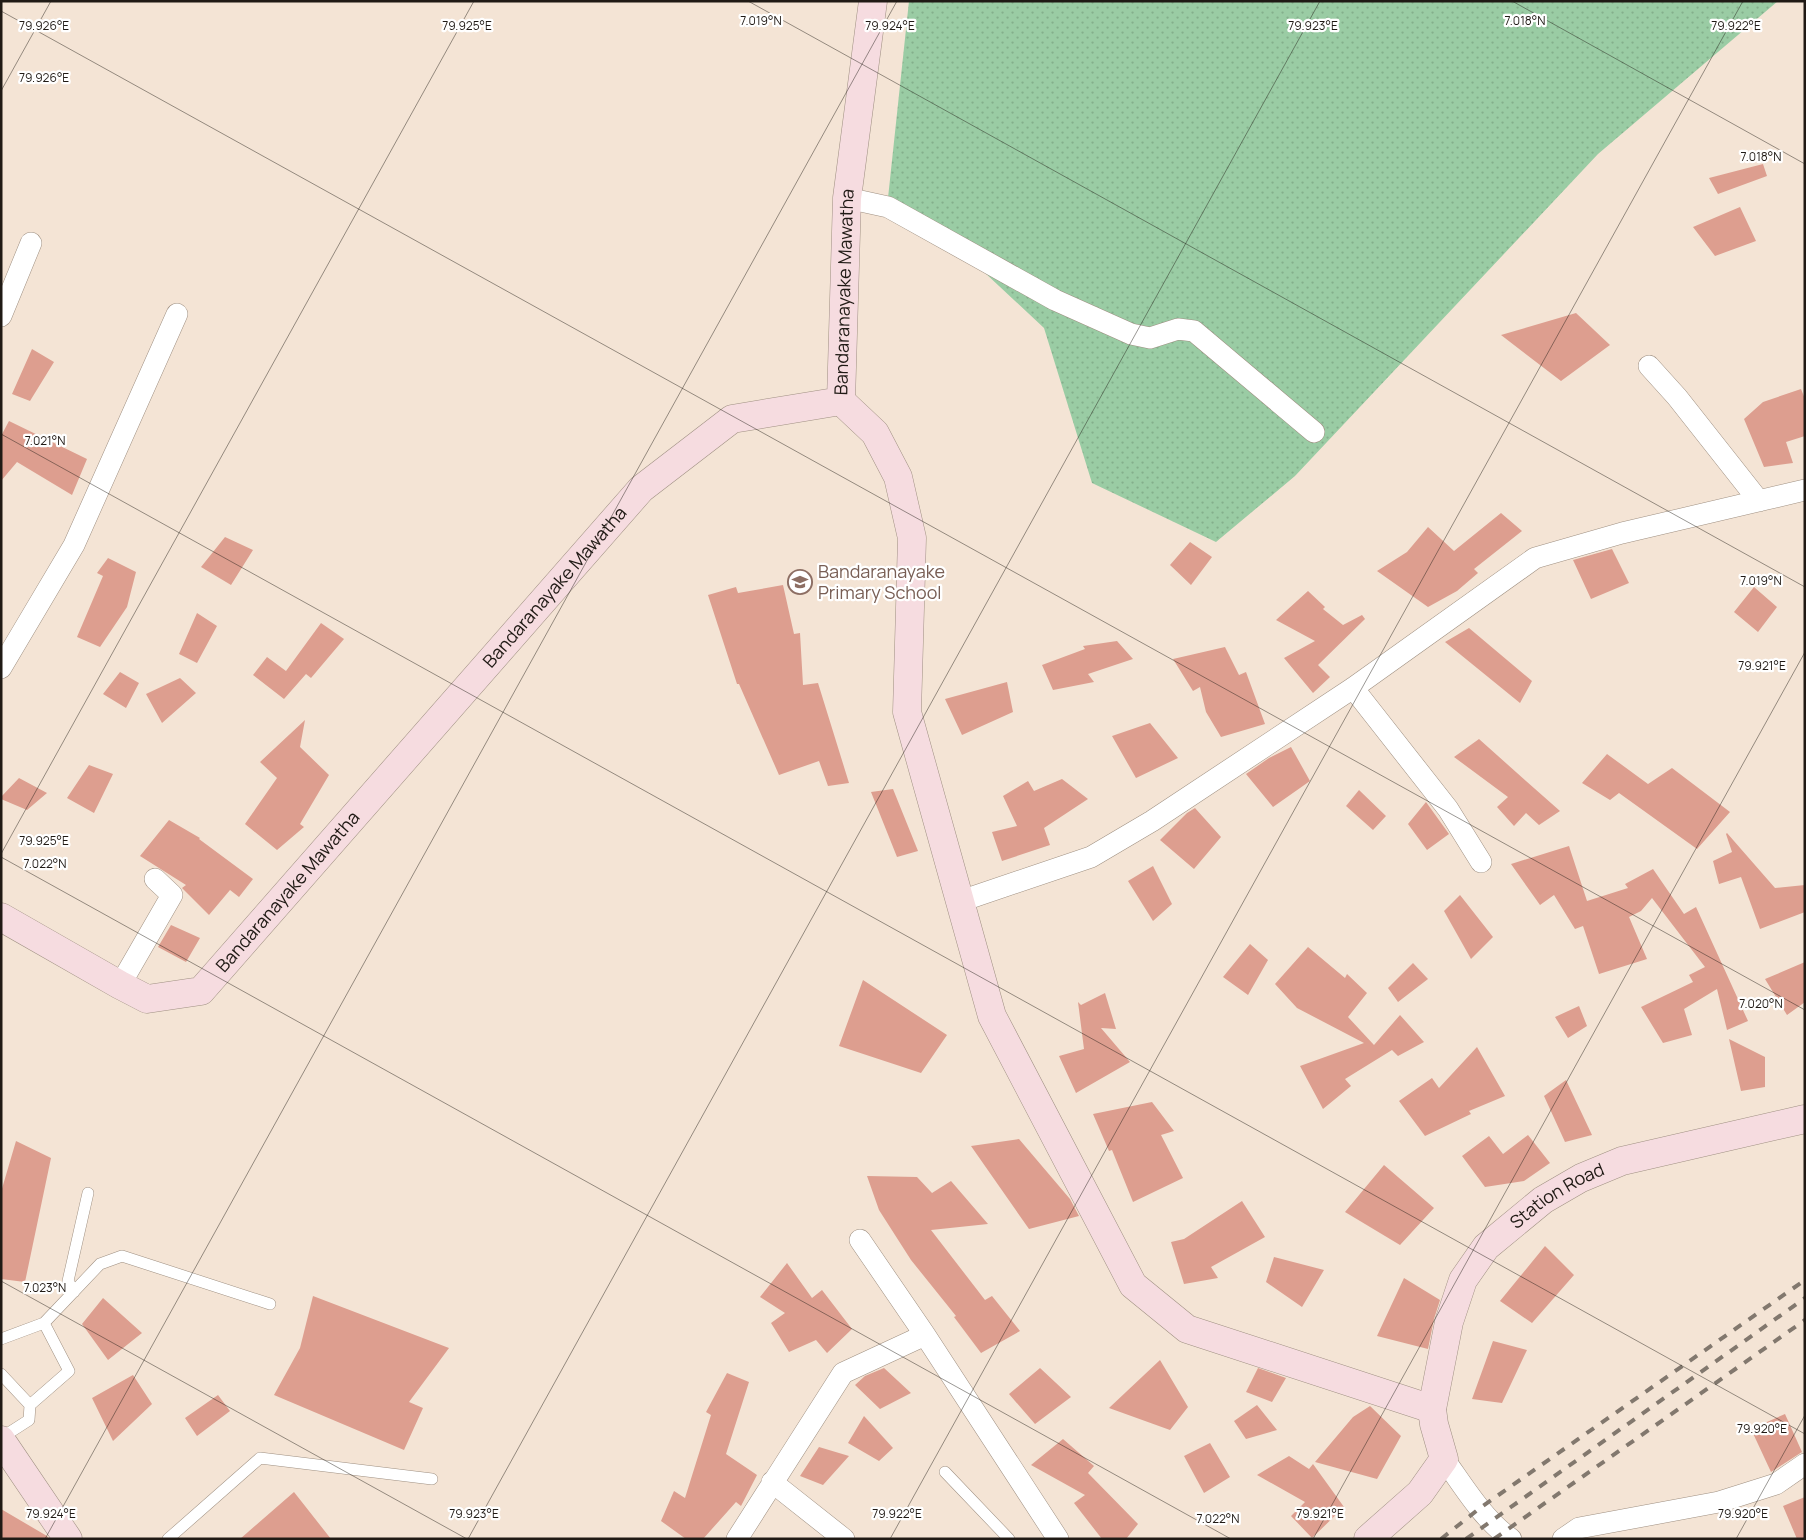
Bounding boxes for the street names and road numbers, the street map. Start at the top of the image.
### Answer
street label: Bandaranayake Mawatha [828,187,859,396]
street label: Bandaranayake Mawatha [477,501,631,672]
street label: Bandaranayake Mawatha [210,805,364,977]
street label: Station Road [1504,1157,1608,1233]

